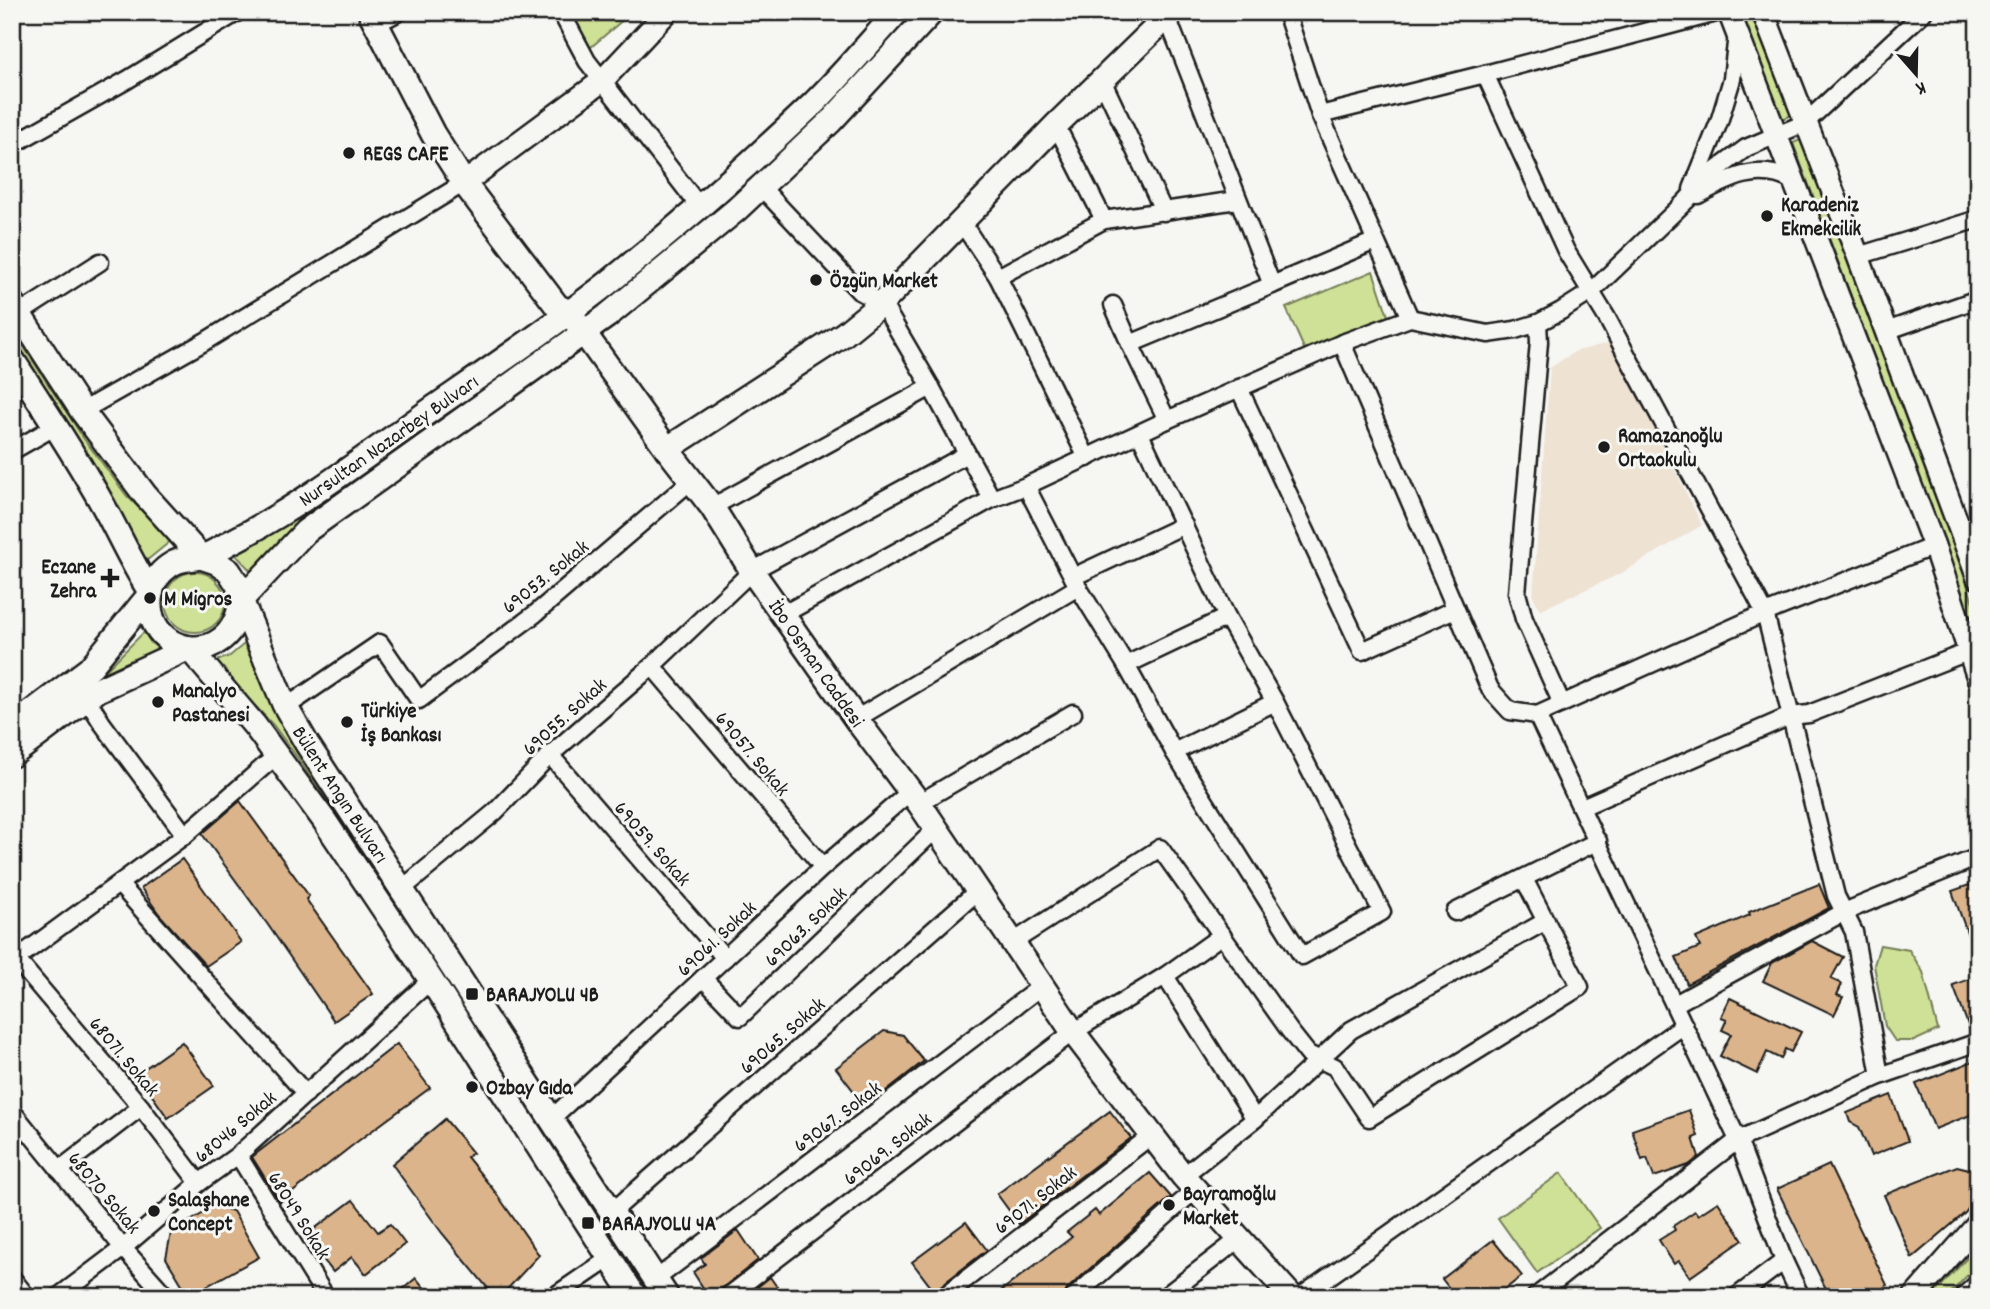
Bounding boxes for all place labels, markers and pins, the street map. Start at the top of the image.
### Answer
place label: REGS CAFE [363,141,449,171]
marker: REGS CAFE [341,145,357,161]
place label: Karadeniz Ekmekcilik [1781,192,1862,246]
marker: Karadeniz Ekmekcilik [1759,208,1775,224]
place label: Özgün Market [830,268,938,298]
marker: Özgün Market [808,272,824,288]
place label: Ramazanoğlu Ortaokulu [1618,423,1722,477]
marker: Ramazanoğlu Ortaokulu [1596,439,1612,455]
place label: Eczane Zehra [41,554,97,608]
marker: Eczane Zehra [102,570,118,586]
place label: M Migros [164,586,233,616]
marker: M Migros [142,590,158,606]
place label: Manalyo Pastanesi [172,678,250,732]
marker: Manalyo Pastanesi [150,694,166,710]
place label: Türkiye İş Bankası [361,698,442,752]
marker: Türkiye İş Bankası [339,714,355,730]
place label: BARAJYOLU 4B [486,982,599,1012]
marker: BARAJYOLU 4B [464,986,480,1002]
place label: Ozbay Gıda [486,1075,574,1105]
marker: Ozbay Gıda [464,1079,480,1095]
place label: Bayramoğlu Market [1183,1181,1276,1235]
place label: Salaşhane Concept [168,1187,249,1241]
marker: Bayramoğlu Market [1161,1197,1177,1213]
marker: Salaşhane Concept [146,1203,162,1219]
place label: BARAJYOLU 4A [602,1211,716,1241]
marker: BARAJYOLU 4A [580,1215,596,1231]

